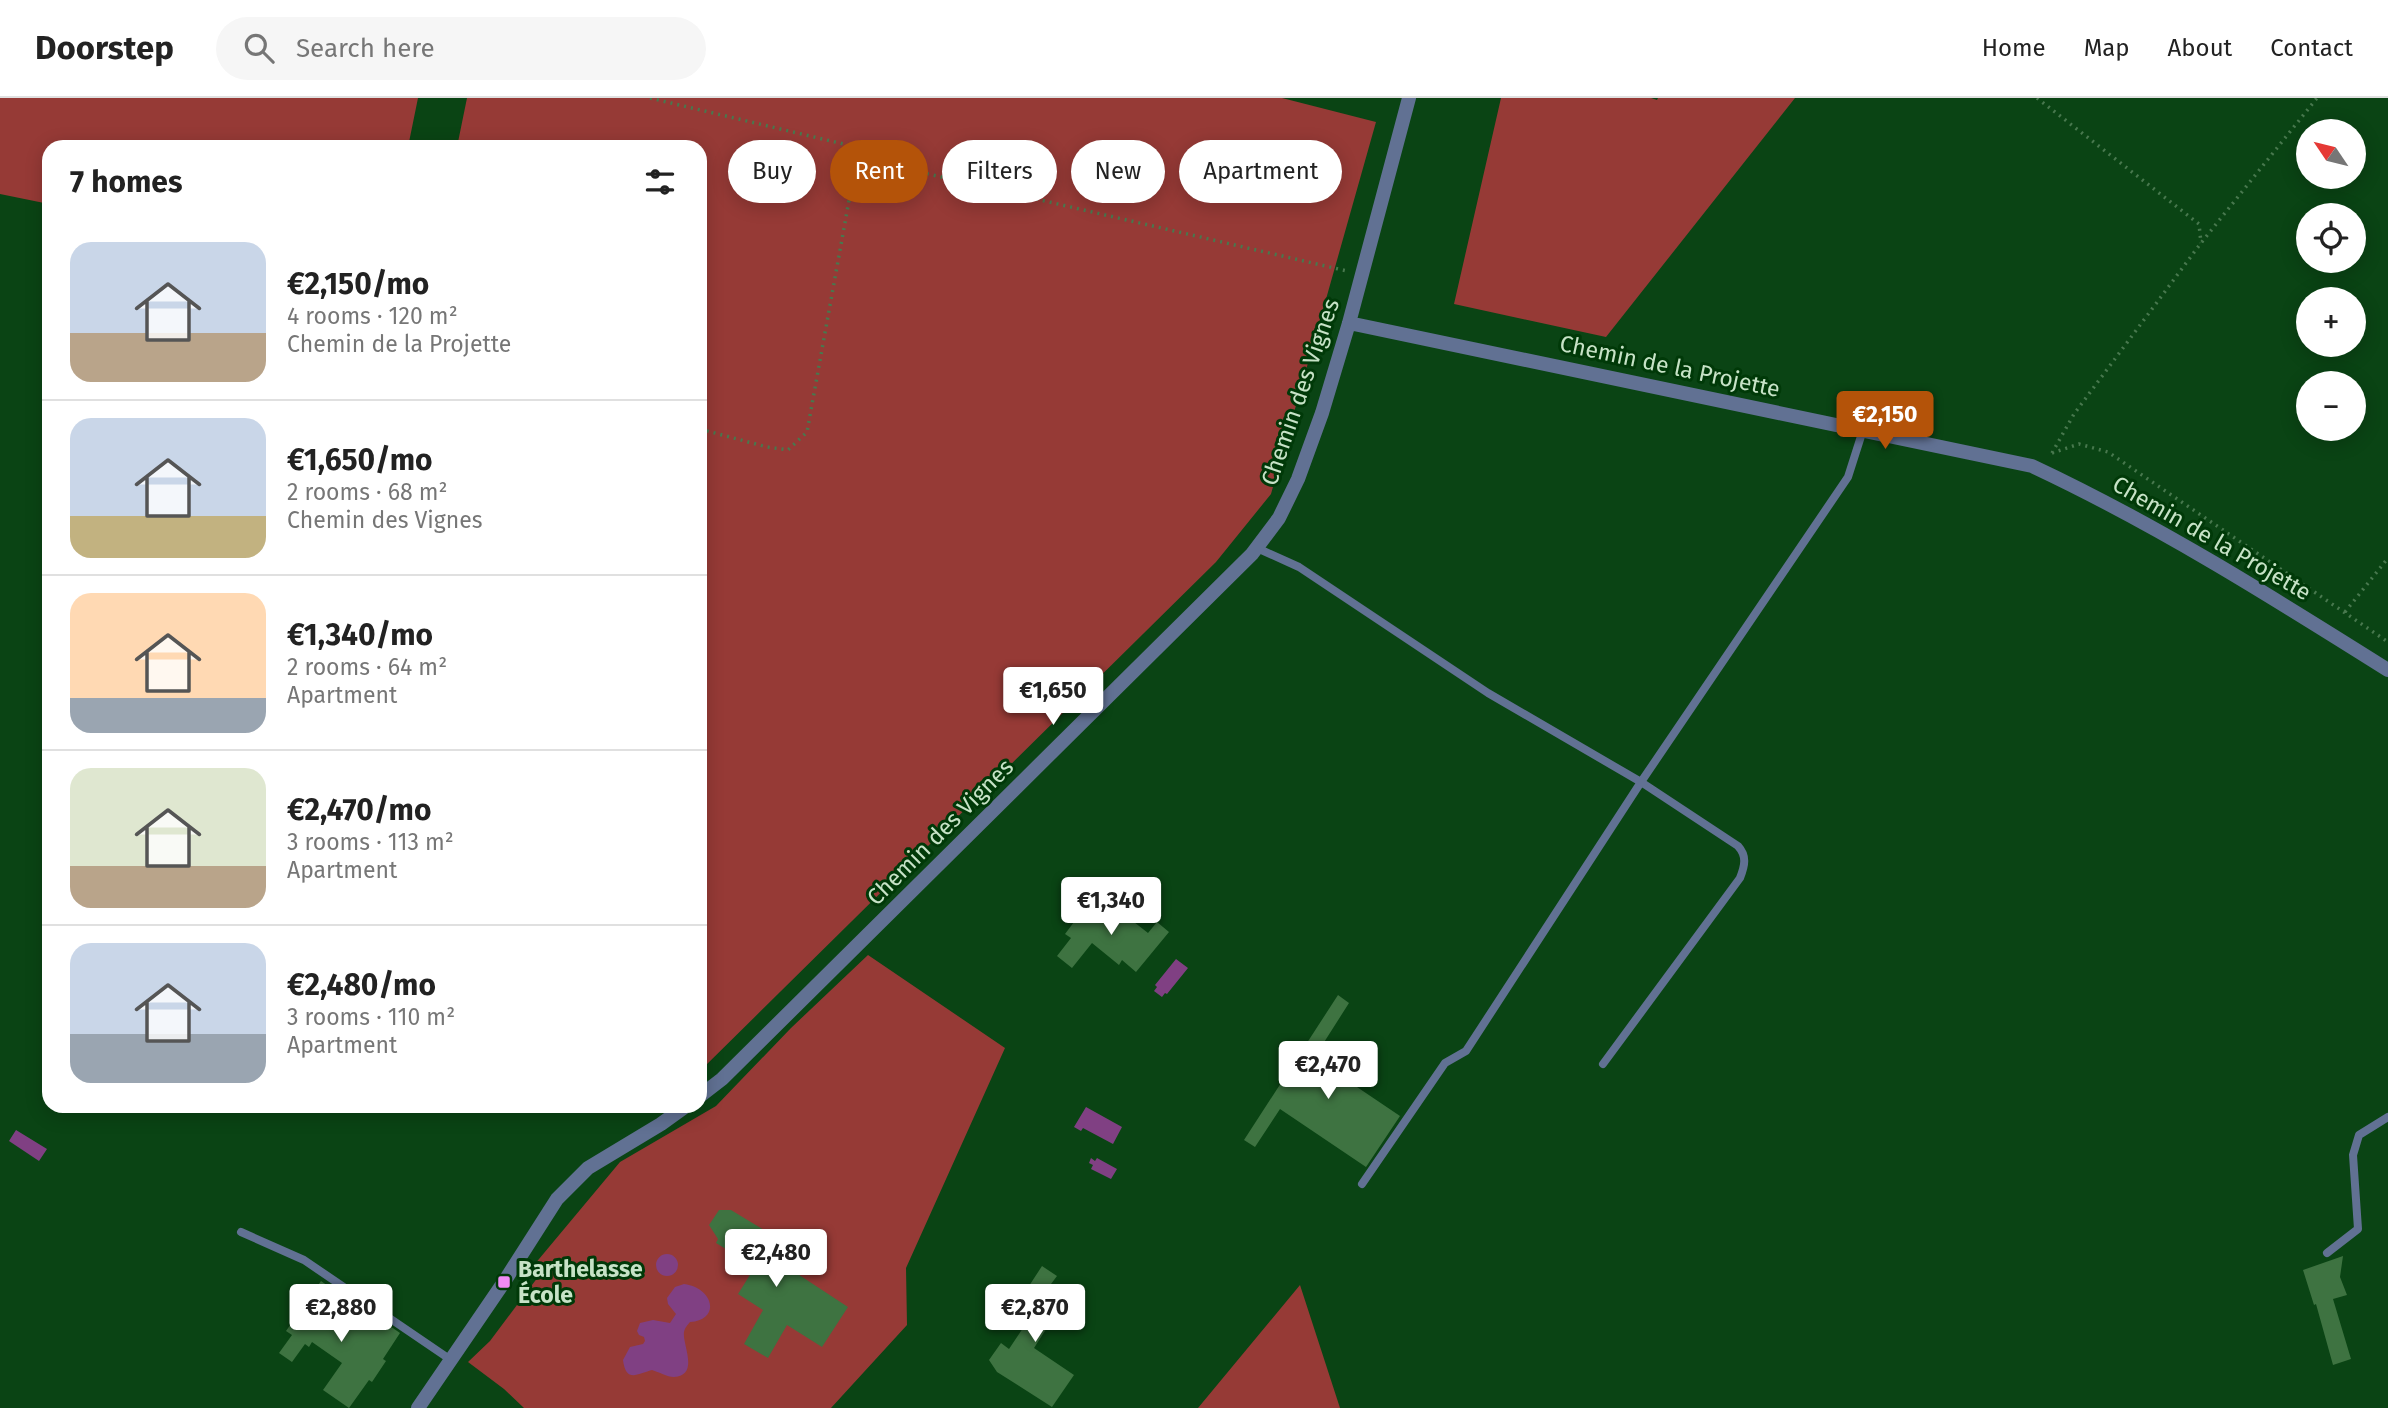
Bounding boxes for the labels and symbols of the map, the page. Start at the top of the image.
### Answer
north arrow [2296,119,2366,189]
street label: Chemin des Vignes [1255,295,1345,489]
street label: Chemin de la Projette [1557,329,1783,403]
pin: €2,150 [1828,392,1942,451]
street label: Chemin de la Projette [2108,470,2316,606]
pin: €1,650 [996,668,1110,727]
street label: Chemin des Vignes [861,753,1019,911]
pin: €1,340 [1054,878,1168,937]
pin: €2,470 [1271,1042,1385,1101]
pin: €2,480 [719,1230,833,1289]
place label: Barthelasse École [518,1255,643,1309]
marker: Barthelasse École [496,1274,512,1290]
pin: €2,880 [284,1284,398,1344]
pin: €2,870 [978,1284,1092,1344]

